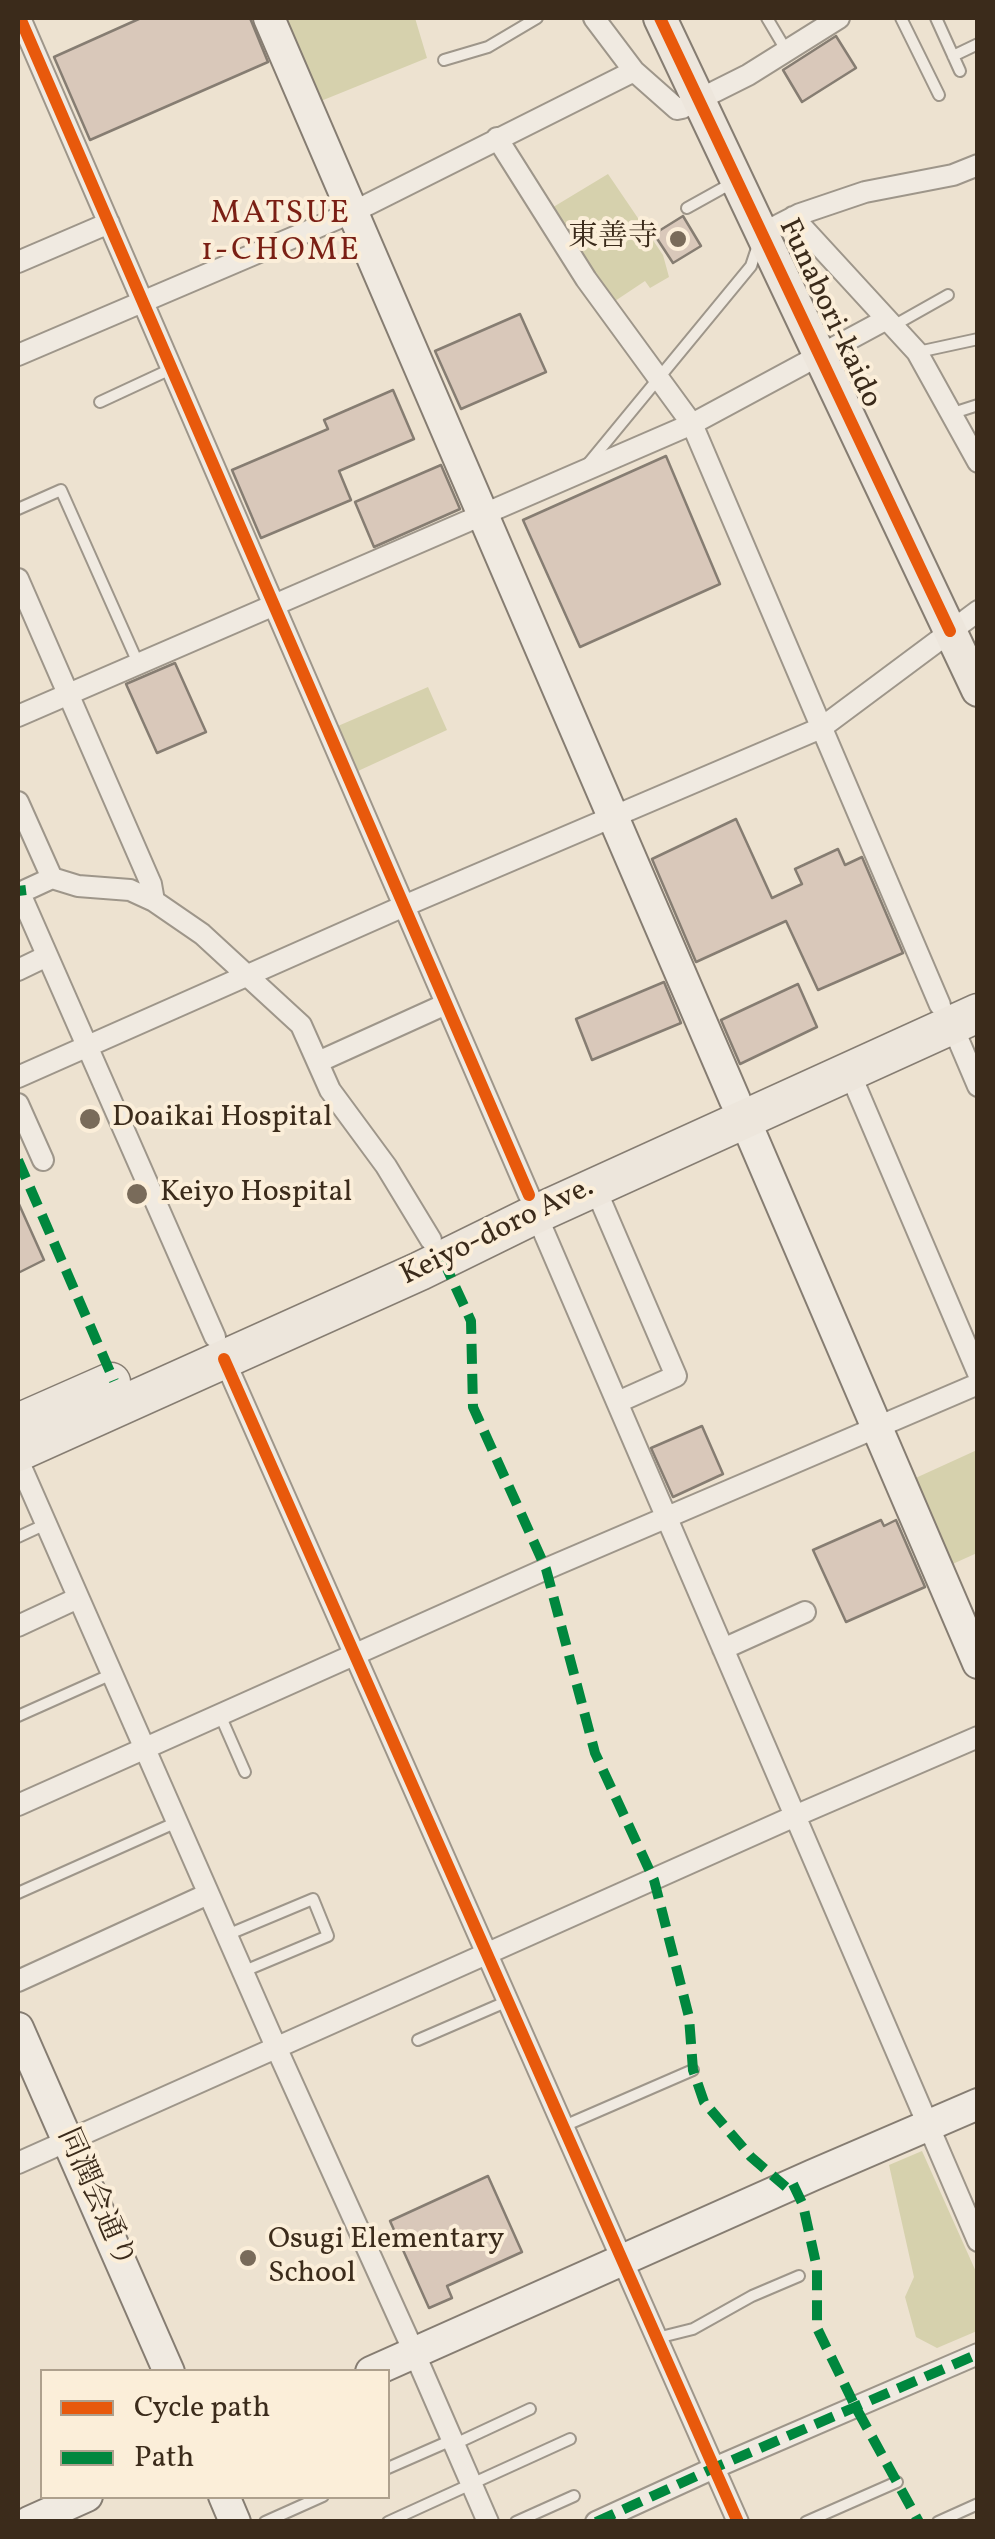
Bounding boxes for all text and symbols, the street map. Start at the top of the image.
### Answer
district label: MATSUE 1-CHOME [201,197,361,272]
street label: Funabori-kaido [768,214,888,414]
place label: 東善寺 [568,221,658,257]
marker: 東善寺 [667,228,689,250]
place label: Doaikai Hospital [112,1101,332,1137]
marker: Doaikai Hospital [77,1106,103,1132]
street label: Keiyo-doro Ave. [396,1171,600,1295]
place label: Keiyo Hospital [160,1176,352,1212]
marker: Keiyo Hospital [124,1181,150,1207]
street label: 同潤会通り [47,2123,141,2275]
place label: Osugi Elementary School [268,2223,504,2294]
marker: Osugi Elementary School [237,2247,259,2269]
legend [40,2369,390,2499]
text: Cycle path [134,2387,270,2429]
text: Path [134,2437,194,2479]

